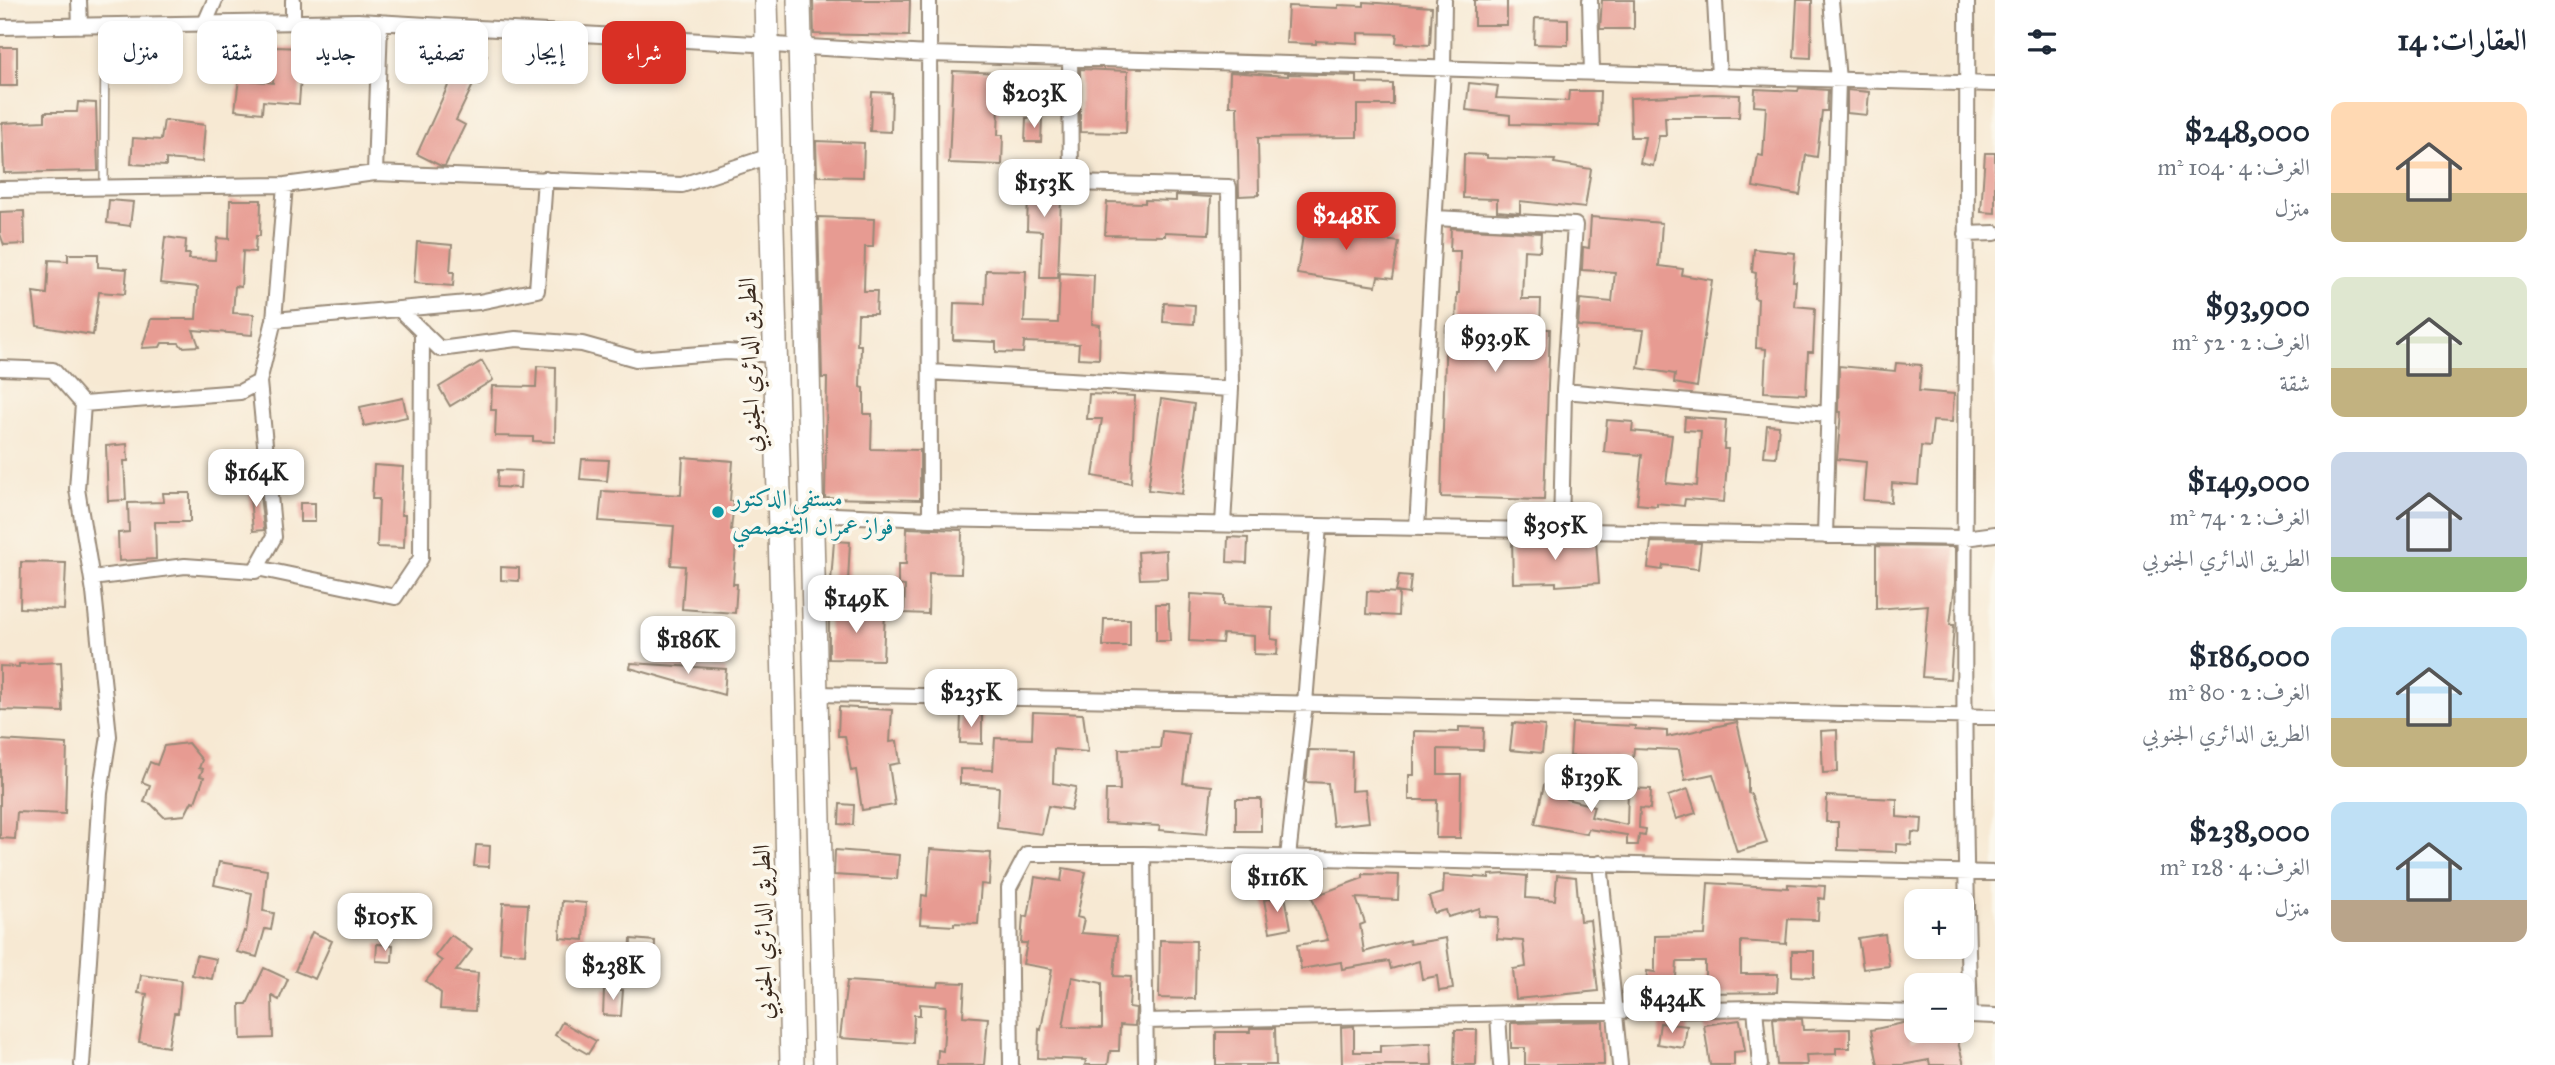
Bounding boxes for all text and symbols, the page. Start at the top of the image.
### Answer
chip: منزل [98,21,183,84]
chip: شقة [197,21,277,84]
chip: جديد [291,21,381,84]
chip: تصفية [395,21,488,84]
chip: إيجار [502,21,588,84]
chip: شراء [602,21,686,84]
text: العقارات: 14 [2397,22,2527,58]
icon: filters [2023,23,2061,61]
pin: $203K [985,71,1083,130]
text: $203K [1002,79,1066,107]
text: $248,000 [2184,113,2310,149]
icon: home [2387,130,2471,214]
text: الغرف: 4 · 104 m² [2157,153,2310,181]
pin: $153K [995,160,1093,219]
text: $153K [1015,168,1073,196]
pin: $248K [1297,192,1395,252]
text: منزل [2275,194,2310,222]
text: $248K [1313,201,1379,229]
street label: الطريق الدائري الجنوبي [732,277,772,453]
text: $93,900 [2205,288,2310,324]
icon: home [2387,305,2471,389]
pin: $93.9K [1438,314,1552,374]
text: $93.9K [1461,323,1529,351]
text: الغرف: 2 · 52 m² [2172,328,2310,356]
text: شقة [2280,369,2310,397]
pin: $164K [207,449,305,509]
text: $164K [224,458,288,486]
text: $149,000 [2187,463,2310,499]
icon: home [2387,480,2471,564]
place label: مستفى الدكتور فواز عمران التخصصي [730,483,894,548]
pin: $305K [1506,503,1604,562]
text: الغرف: 2 · 74 m² [2170,503,2310,531]
marker: مستفى الدكتور فواز عمران التخصصي [710,504,726,520]
text: $305K [1523,511,1587,539]
text: الطريق الدائري الجنوبي [2142,544,2310,572]
pin: $149K [807,576,905,635]
text: $149K [824,584,888,612]
pin: $186K [639,616,737,676]
text: $186K [656,625,720,653]
text: $186,000 [2189,638,2310,674]
icon: home [2387,655,2471,739]
pin: $235K [922,670,1020,729]
text: $235K [940,678,1002,706]
text: الغرف: 2 · 80 m² [2168,678,2310,706]
text: الطريق الدائري الجنوبي [2142,719,2310,747]
pin: $139K [1542,754,1640,814]
text: $139K [1561,763,1621,791]
text: $238,000 [2189,813,2310,849]
icon: home [2387,830,2471,914]
street label: الطريق الدائري الجنوبي [746,844,784,1020]
text: الغرف: 4 · 128 m² [2160,853,2310,881]
pin: $116K [1228,855,1326,914]
text: $116K [1247,863,1307,891]
map controls [1904,889,1974,1043]
button: + [1904,889,1974,959]
pin: $105K [336,894,434,953]
text: منزل [2275,894,2310,922]
text: $105K [353,902,417,930]
pin: $238K [564,942,662,1002]
text: $238K [582,951,644,979]
button: − [1904,973,1974,1043]
pin: $434K [1623,976,1721,1035]
text: $434K [1640,984,1704,1012]

